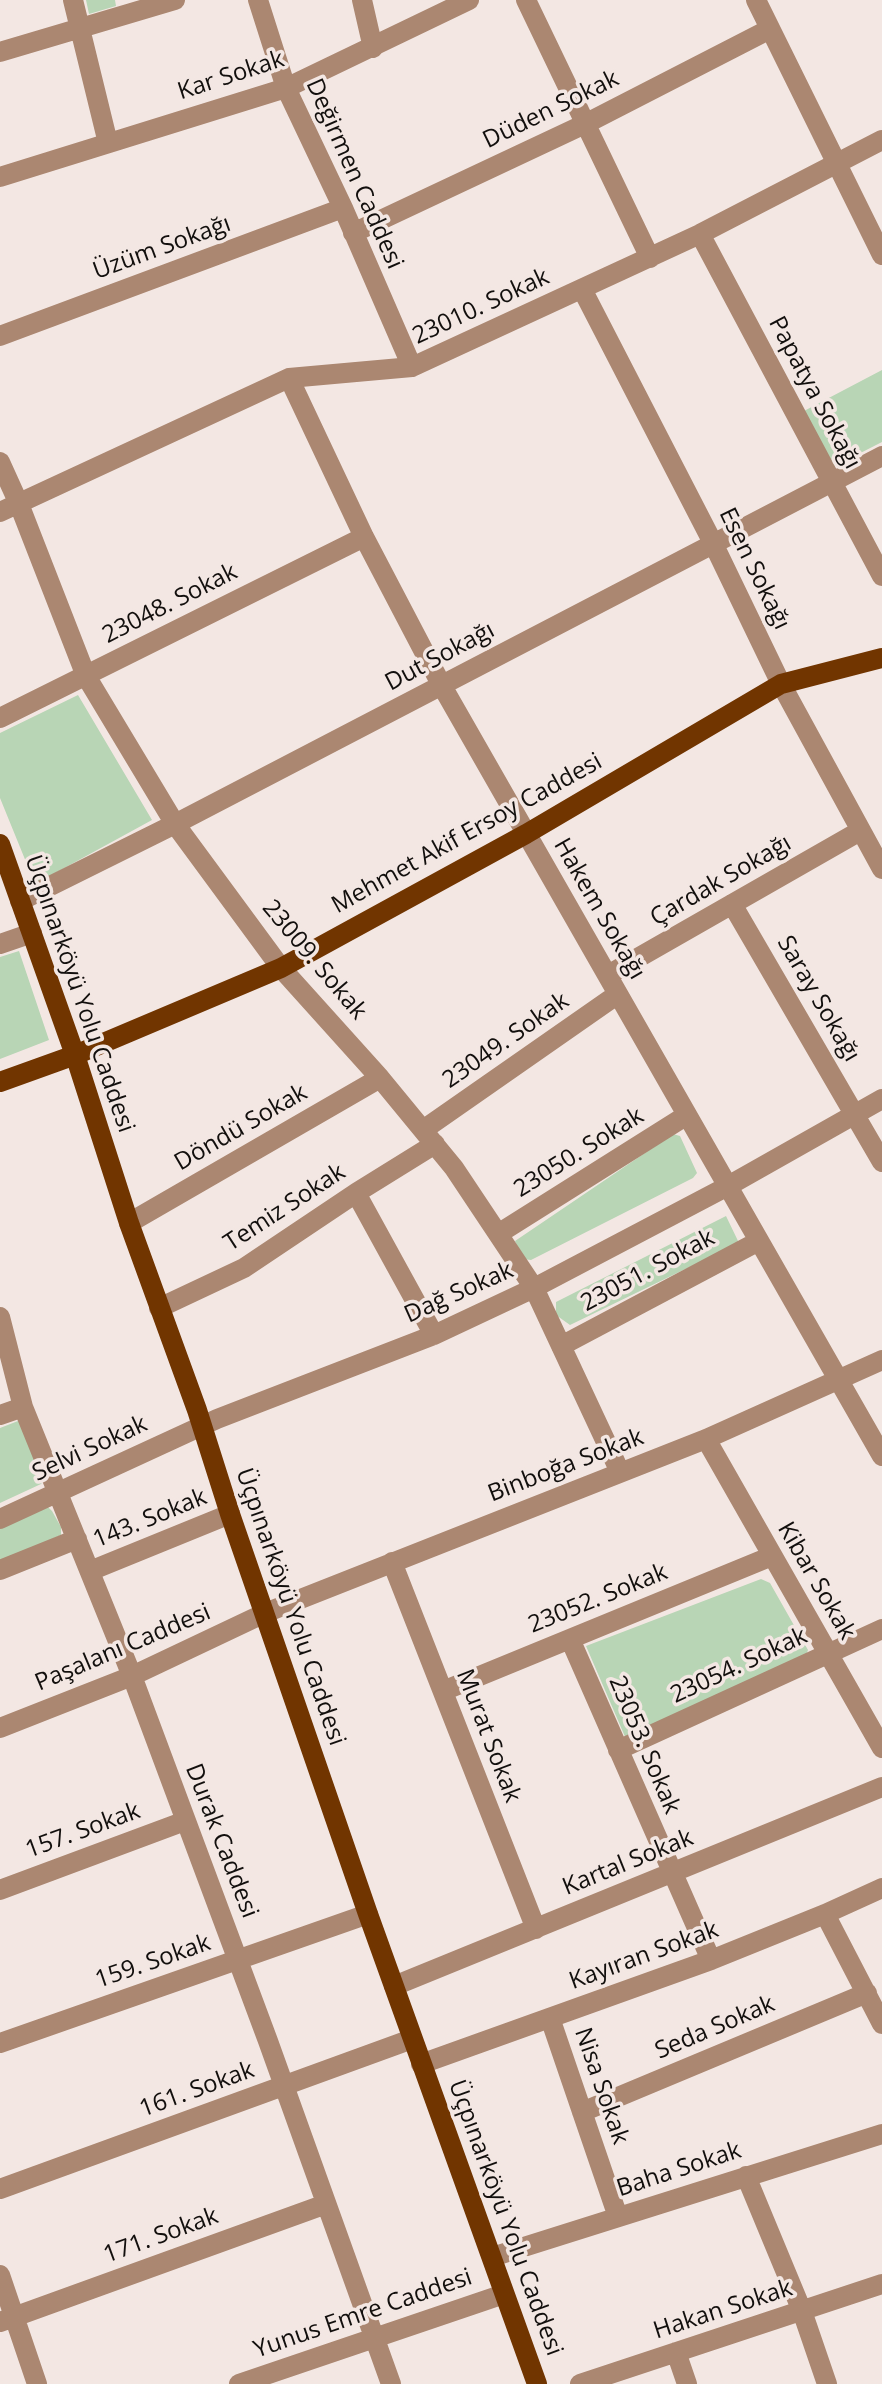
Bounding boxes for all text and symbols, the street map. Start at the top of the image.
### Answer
street label: Kar Sokak [174,45,288,107]
street label: Düden Sokak [478,65,624,155]
street label: Değirmen Caddesi [299,74,409,274]
street label: Üzüm Sokağı [89,210,235,286]
street label: 23010. Sokak [408,263,554,351]
street label: Papatya Sokağı [762,312,866,474]
street label: Esen Sokağı [712,503,796,635]
street label: 23048. Sokak [98,558,242,650]
street label: Dut Sokağı [380,616,500,698]
street label: Mehmet Akif Ersoy Caddesi [327,748,607,920]
street label: Çardak Sokağı [645,829,797,933]
street label: Hakem Sokağı [547,833,651,985]
street label: Üçpınarköyü Yolu Caddesi [18,852,140,1136]
street label: 23009. Sokak [256,894,372,1026]
street label: Saray Sokağı [770,931,866,1067]
street label: 23049. Sokak [437,987,575,1095]
street label: Döndü Sokak [170,1078,312,1178]
street label: 23050. Sokak [509,1102,649,1204]
street label: Temiz Sokak [219,1158,351,1258]
street label: 23051. Sokak [576,1224,720,1318]
street label: Dağ Sokak [400,1256,518,1330]
street label: Selvi Sokak [28,1410,152,1488]
street label: Binboğa Sokak [484,1423,648,1509]
street label: Üçpınarköyü Yolu Caddesi [229,1465,351,1749]
street label: 143. Sokak [89,1483,211,1555]
street label: Kibar Sokak [771,1517,861,1645]
street label: 23052. Sokak [524,1558,672,1640]
street label: Paşalanı Caddesi [31,1598,215,1698]
street label: 23054. Sokak [666,1622,812,1710]
street label: Murat Sokak [449,1665,527,1807]
street label: 23053. Sokak [602,1672,686,1818]
street label: Durak Caddesi [178,1760,264,1922]
street label: 157. Sokak [22,1797,144,1865]
street label: Kartal Sokak [559,1824,697,1902]
street label: Kayıran Sokak [566,1916,722,1996]
street label: 159. Sokak [92,1929,214,1995]
street label: Seda Sokak [651,1990,779,2066]
street label: Nisa Sokak [568,2024,634,2148]
street label: 161. Sokak [136,2056,258,2124]
street label: Üçpınarköyü Yolu Caddesi [442,2076,568,2360]
street label: Baha Sokak [613,2136,745,2204]
street label: 171. Sokak [100,2202,222,2270]
street label: Yunus Emre Caddesi [250,2263,476,2365]
street label: Hakan Sokak [650,2274,796,2346]

